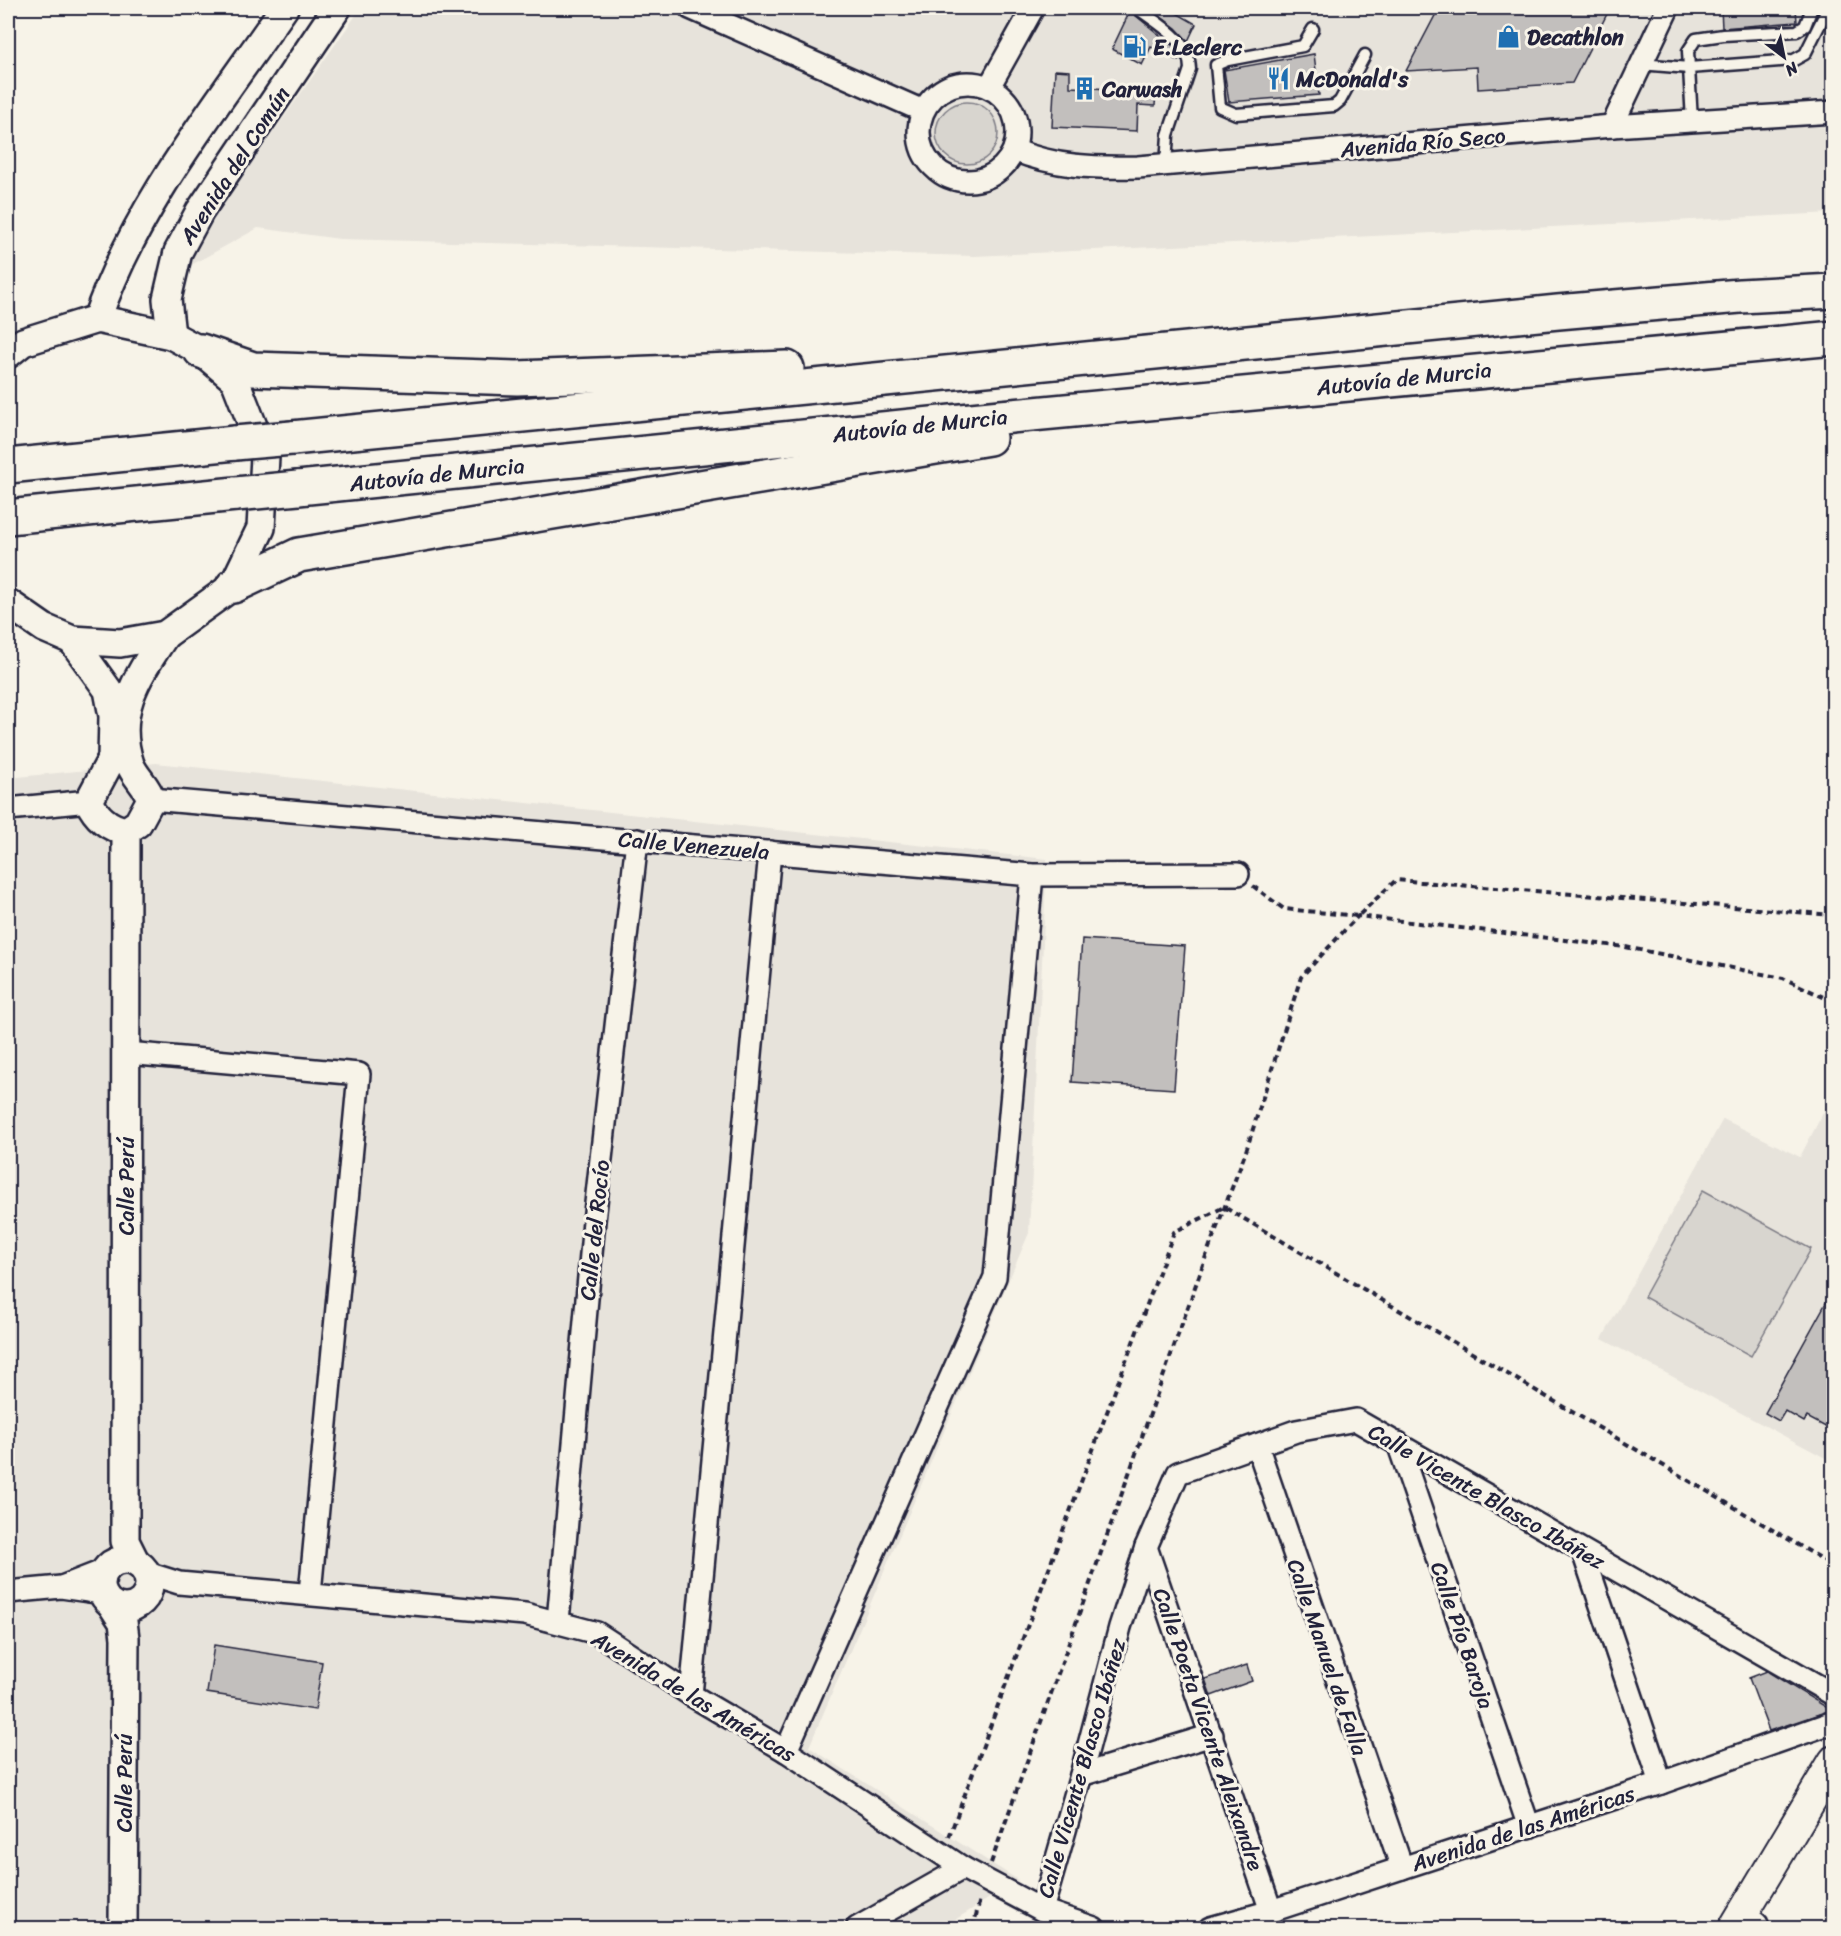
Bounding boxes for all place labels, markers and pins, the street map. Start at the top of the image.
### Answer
place label: Decathlon [1527,18,1624,57]
shop icon: Decathlon [1496,24,1522,50]
place label: E.Leclerc [1153,28,1243,67]
fuel station icon: E.Leclerc [1122,34,1148,60]
place label: McDonald's [1295,60,1409,99]
restaurant icon: McDonald's [1265,66,1291,92]
place label: Carwash [1101,70,1183,109]
building icon: Carwash [1071,76,1097,102]

